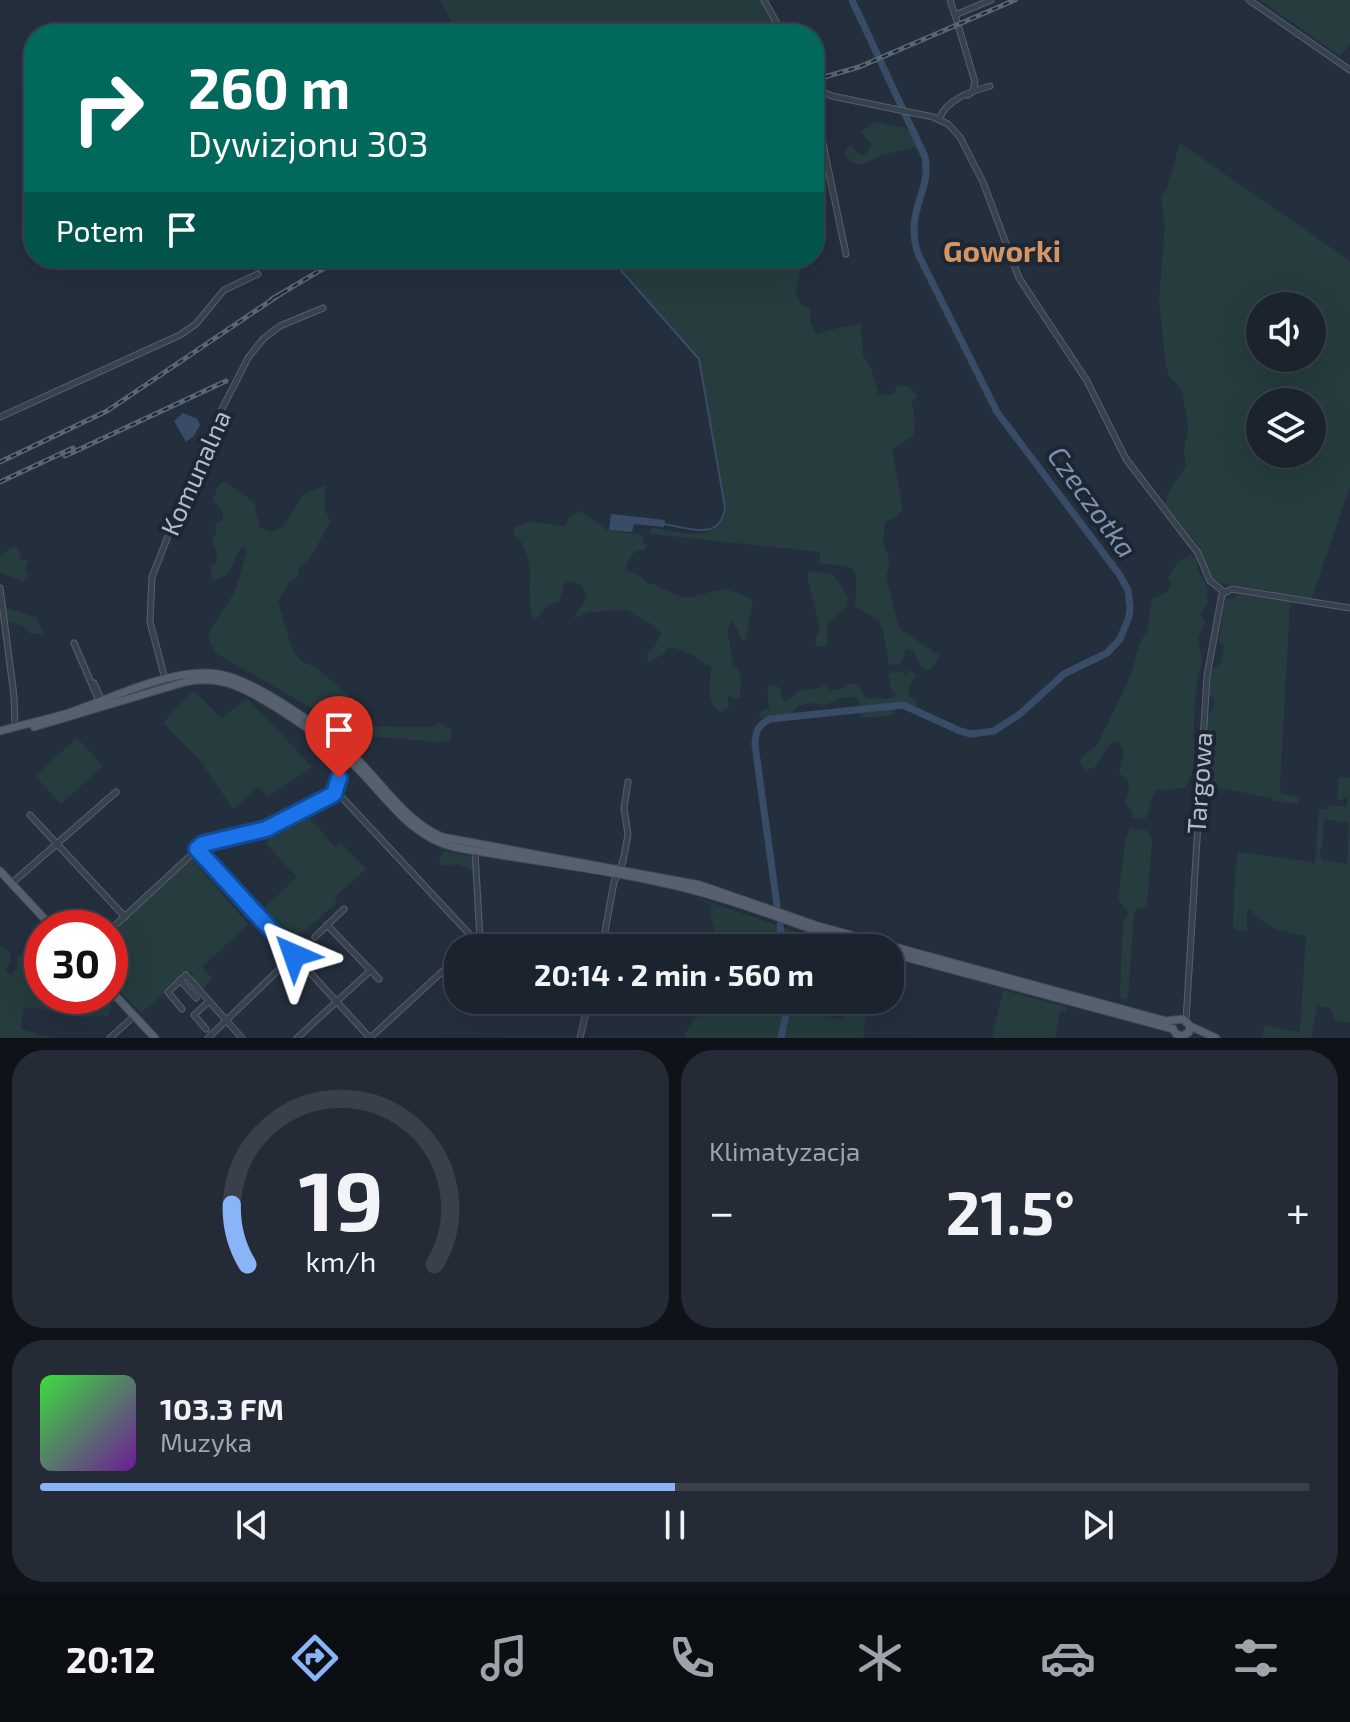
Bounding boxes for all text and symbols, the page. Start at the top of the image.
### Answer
text: 260 m [188,53,350,120]
icon: right [56,56,160,160]
text: Dywizjonu 303 [188,121,429,164]
icon: arrive [160,208,204,252]
text: Potem [56,212,144,248]
district label: Goworki [943,232,1061,268]
map controls [1246,292,1326,468]
button: sound [1246,292,1326,372]
button: layers [1246,388,1326,468]
street label: Komunalna [153,405,236,540]
water label: Czeczotka [1041,439,1145,564]
pin [305,696,373,778]
icon: arrive [317,708,361,752]
street label: Targowa [1179,731,1218,835]
speed limit sign: 30 [24,910,128,1014]
position arrow [252,913,336,997]
text: 20:14 · 2 min · 560 m [534,956,814,992]
text: Klimatyzacja [709,1135,860,1166]
text: 19 [298,1148,383,1248]
text: 21.5° [946,1175,1075,1247]
text: − [709,1184,735,1237]
text: + [1286,1184,1310,1237]
text: km/h [305,1243,376,1278]
text: 103.3 FM [160,1390,284,1426]
text: Muzyka [160,1426,252,1457]
icon: previous [230,1503,274,1547]
icon: pause [653,1503,697,1547]
icon: next [1076,1503,1120,1547]
icon: directions [287,1630,343,1686]
icon: music [476,1630,532,1686]
icon: phone [664,1630,720,1686]
icon: climate [852,1630,908,1686]
icon: car [1040,1630,1096,1686]
icon: filters [1228,1630,1284,1686]
text: 20:12 [66,1637,155,1680]

